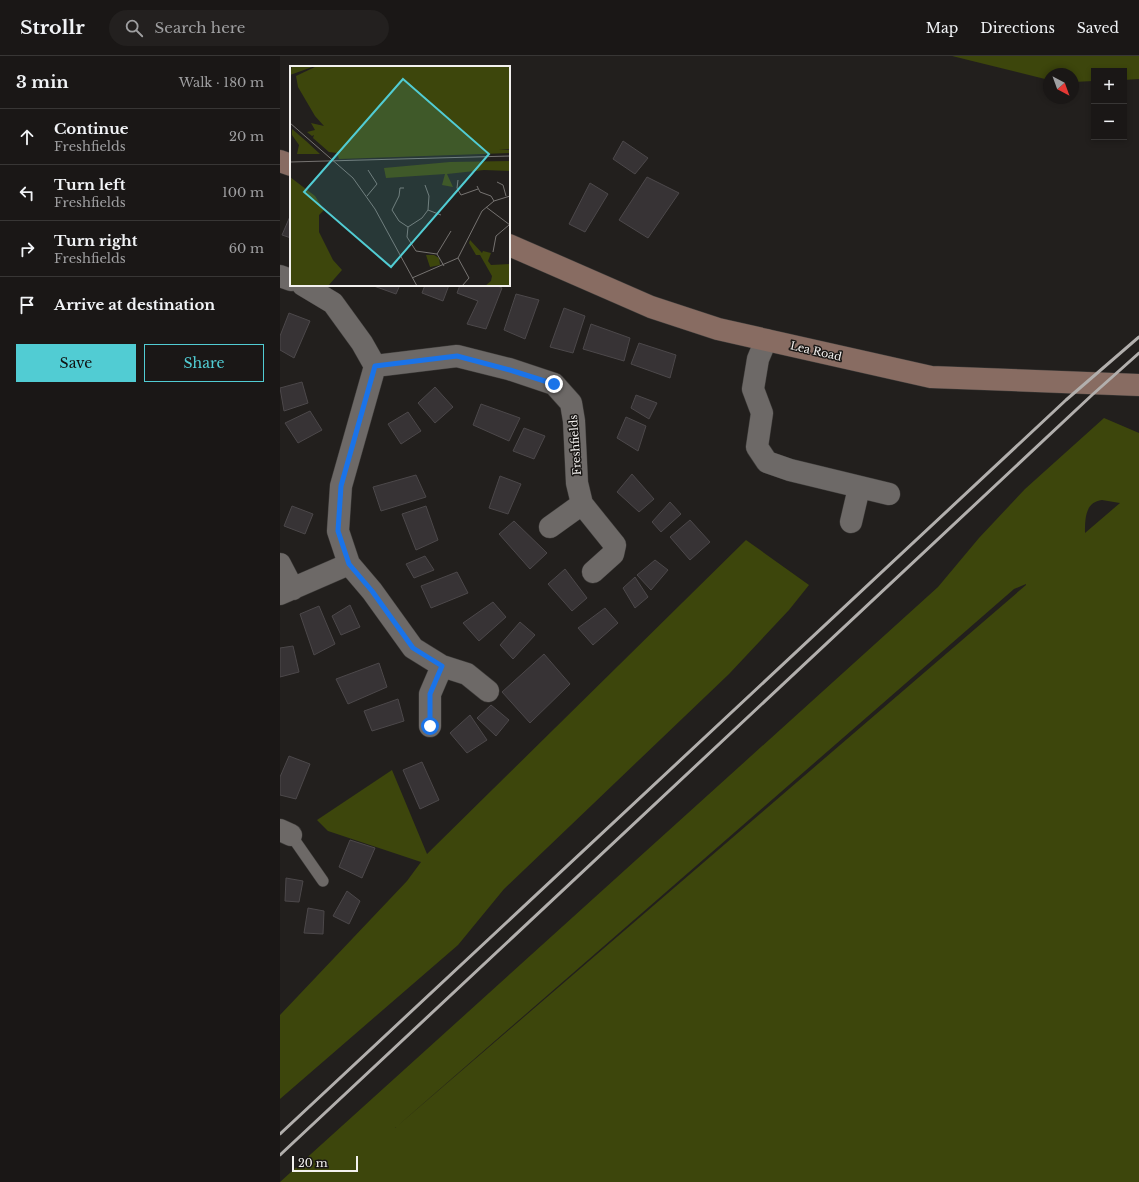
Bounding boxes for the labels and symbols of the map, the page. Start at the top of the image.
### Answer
inset map [290,66,510,286]
north arrow [1043,68,1079,104]
street label: Lea Road [789,338,844,364]
route end [545,375,563,393]
street label: Freshfields [566,414,584,476]
route start [421,717,439,735]
scale bar [292,1154,358,1173]

